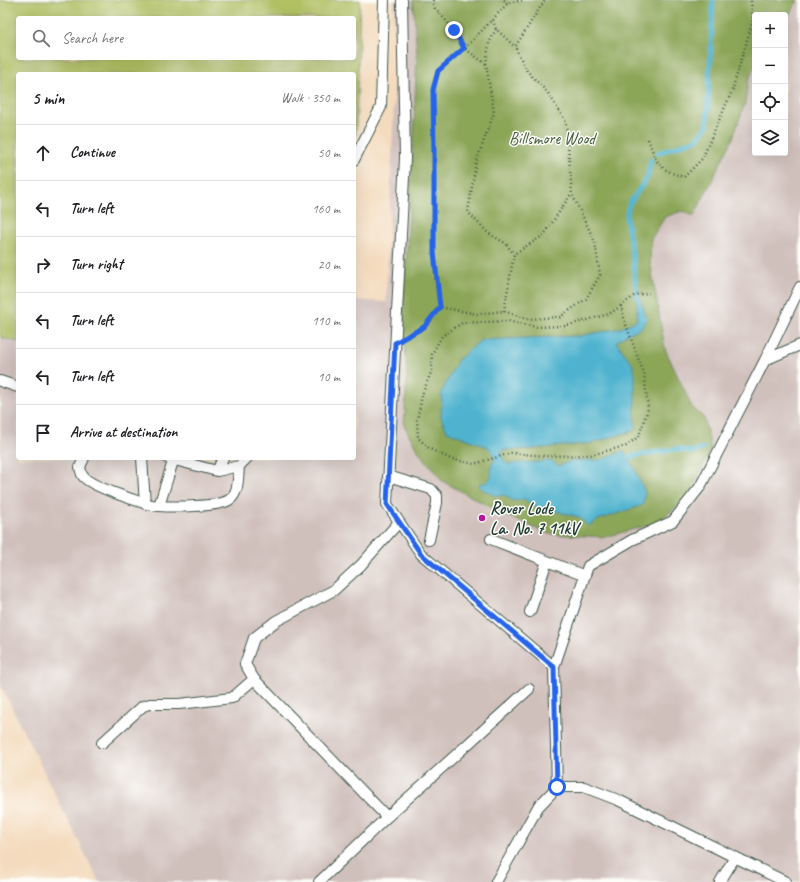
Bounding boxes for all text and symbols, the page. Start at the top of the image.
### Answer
map controls [752,12,788,156]
button: + [752,12,788,48]
search box [16,16,356,60]
route end [445,21,463,39]
icon: search [30,27,52,49]
text: Search here [62,29,123,48]
button: − [752,48,788,84]
button: locate [752,84,788,120]
text: 5 min [32,88,64,109]
text: Walk · 350 m [281,90,340,106]
button: layers [752,120,788,156]
park label: Billsmore Wood [509,128,597,149]
icon: ahead [32,142,54,164]
text: Continue [70,143,115,162]
text: 50 m [318,145,340,161]
icon: left [32,198,54,220]
text: Turn left [70,199,113,218]
text: 160 m [312,201,340,217]
icon: right [32,254,54,276]
text: Turn right [70,255,123,274]
text: 20 m [318,257,340,273]
icon: left [32,310,54,332]
text: Turn left [70,311,113,330]
text: 110 m [312,313,340,329]
icon: left [32,366,54,388]
text: Turn left [70,367,113,386]
text: 10 m [318,369,340,385]
icon: arrive [32,422,54,444]
text: Arrive at destination [70,423,177,442]
place label: Rover Lode La. No. 7 11kV [490,498,582,539]
marker: Rover Lode La. No. 7 11kV [477,513,487,523]
route start [548,778,566,796]

